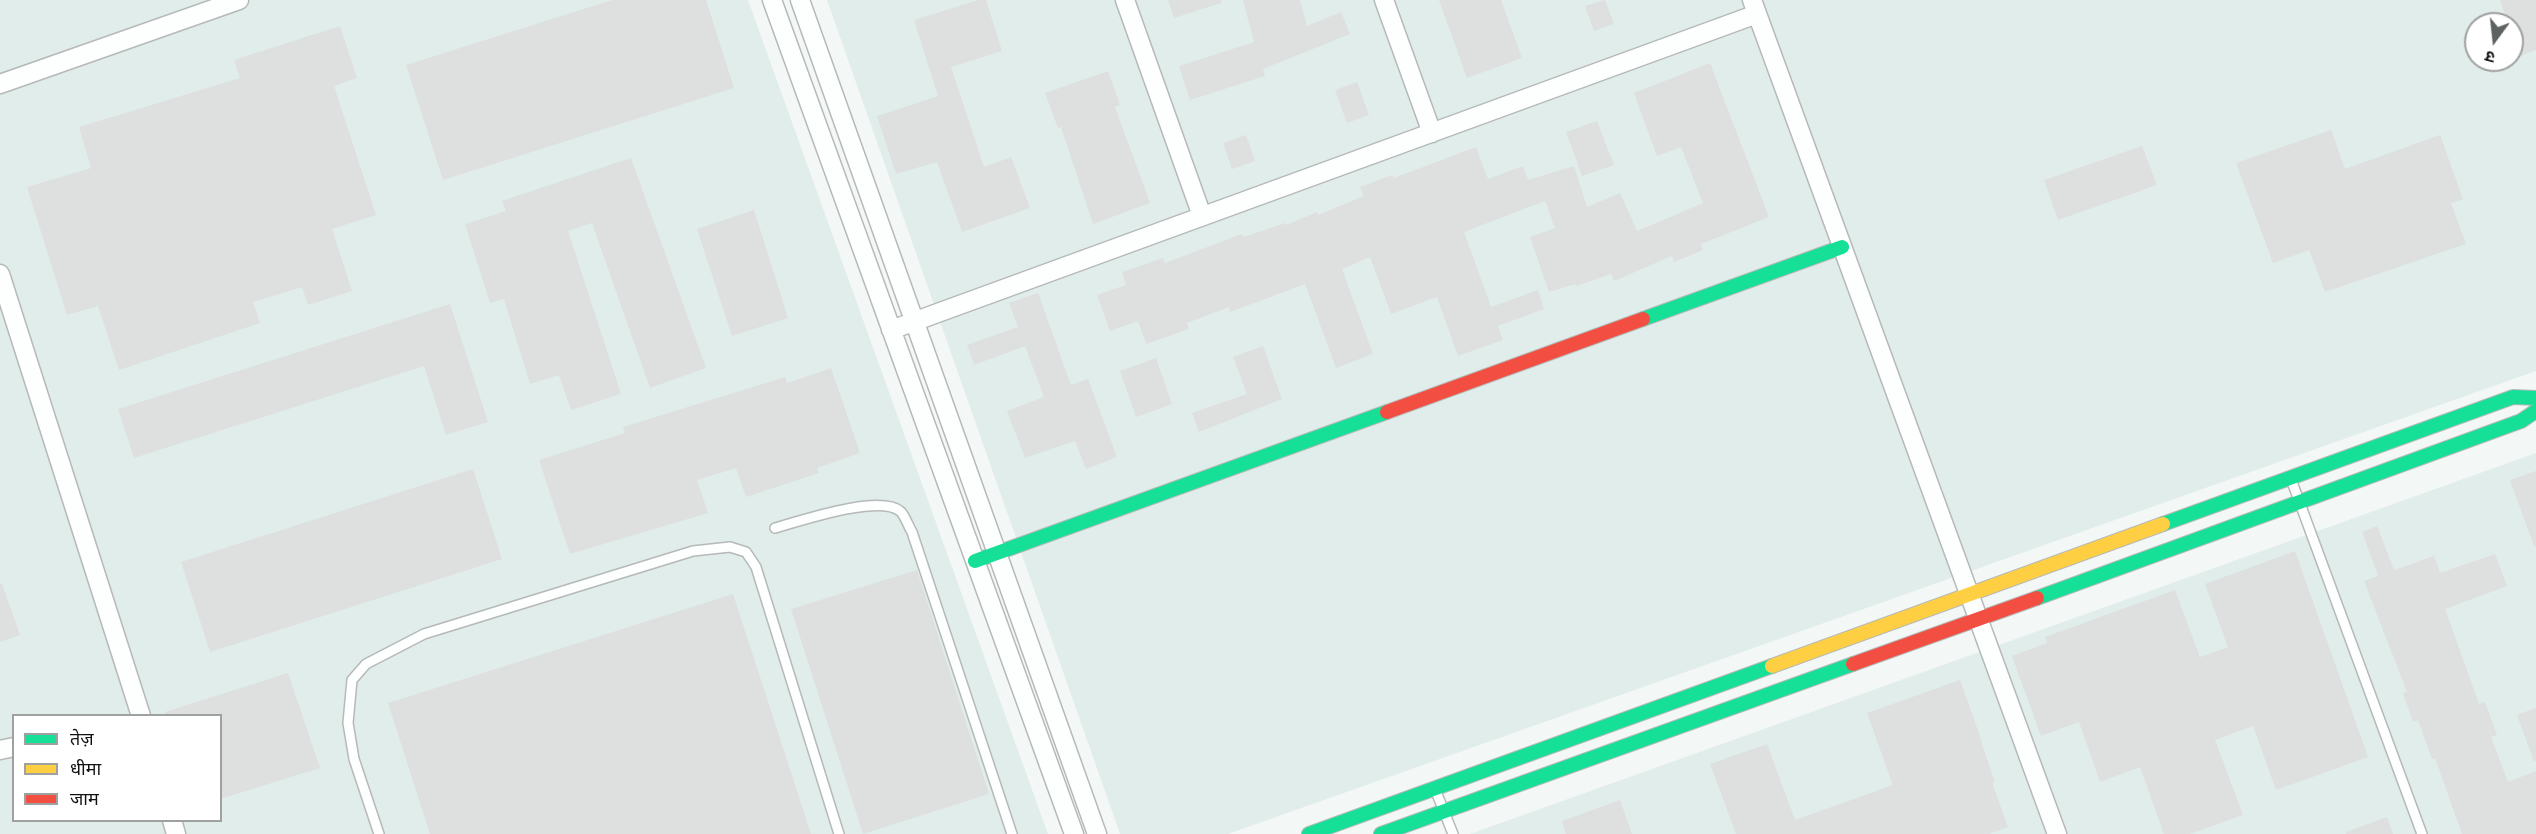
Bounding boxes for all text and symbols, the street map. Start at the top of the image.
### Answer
north arrow [2464,12,2524,72]
text: उ [2482,46,2497,69]
legend [12,714,222,822]
text: तेज़ [70,726,94,750]
text: धीमा [70,756,101,780]
text: जाम [70,786,99,810]

